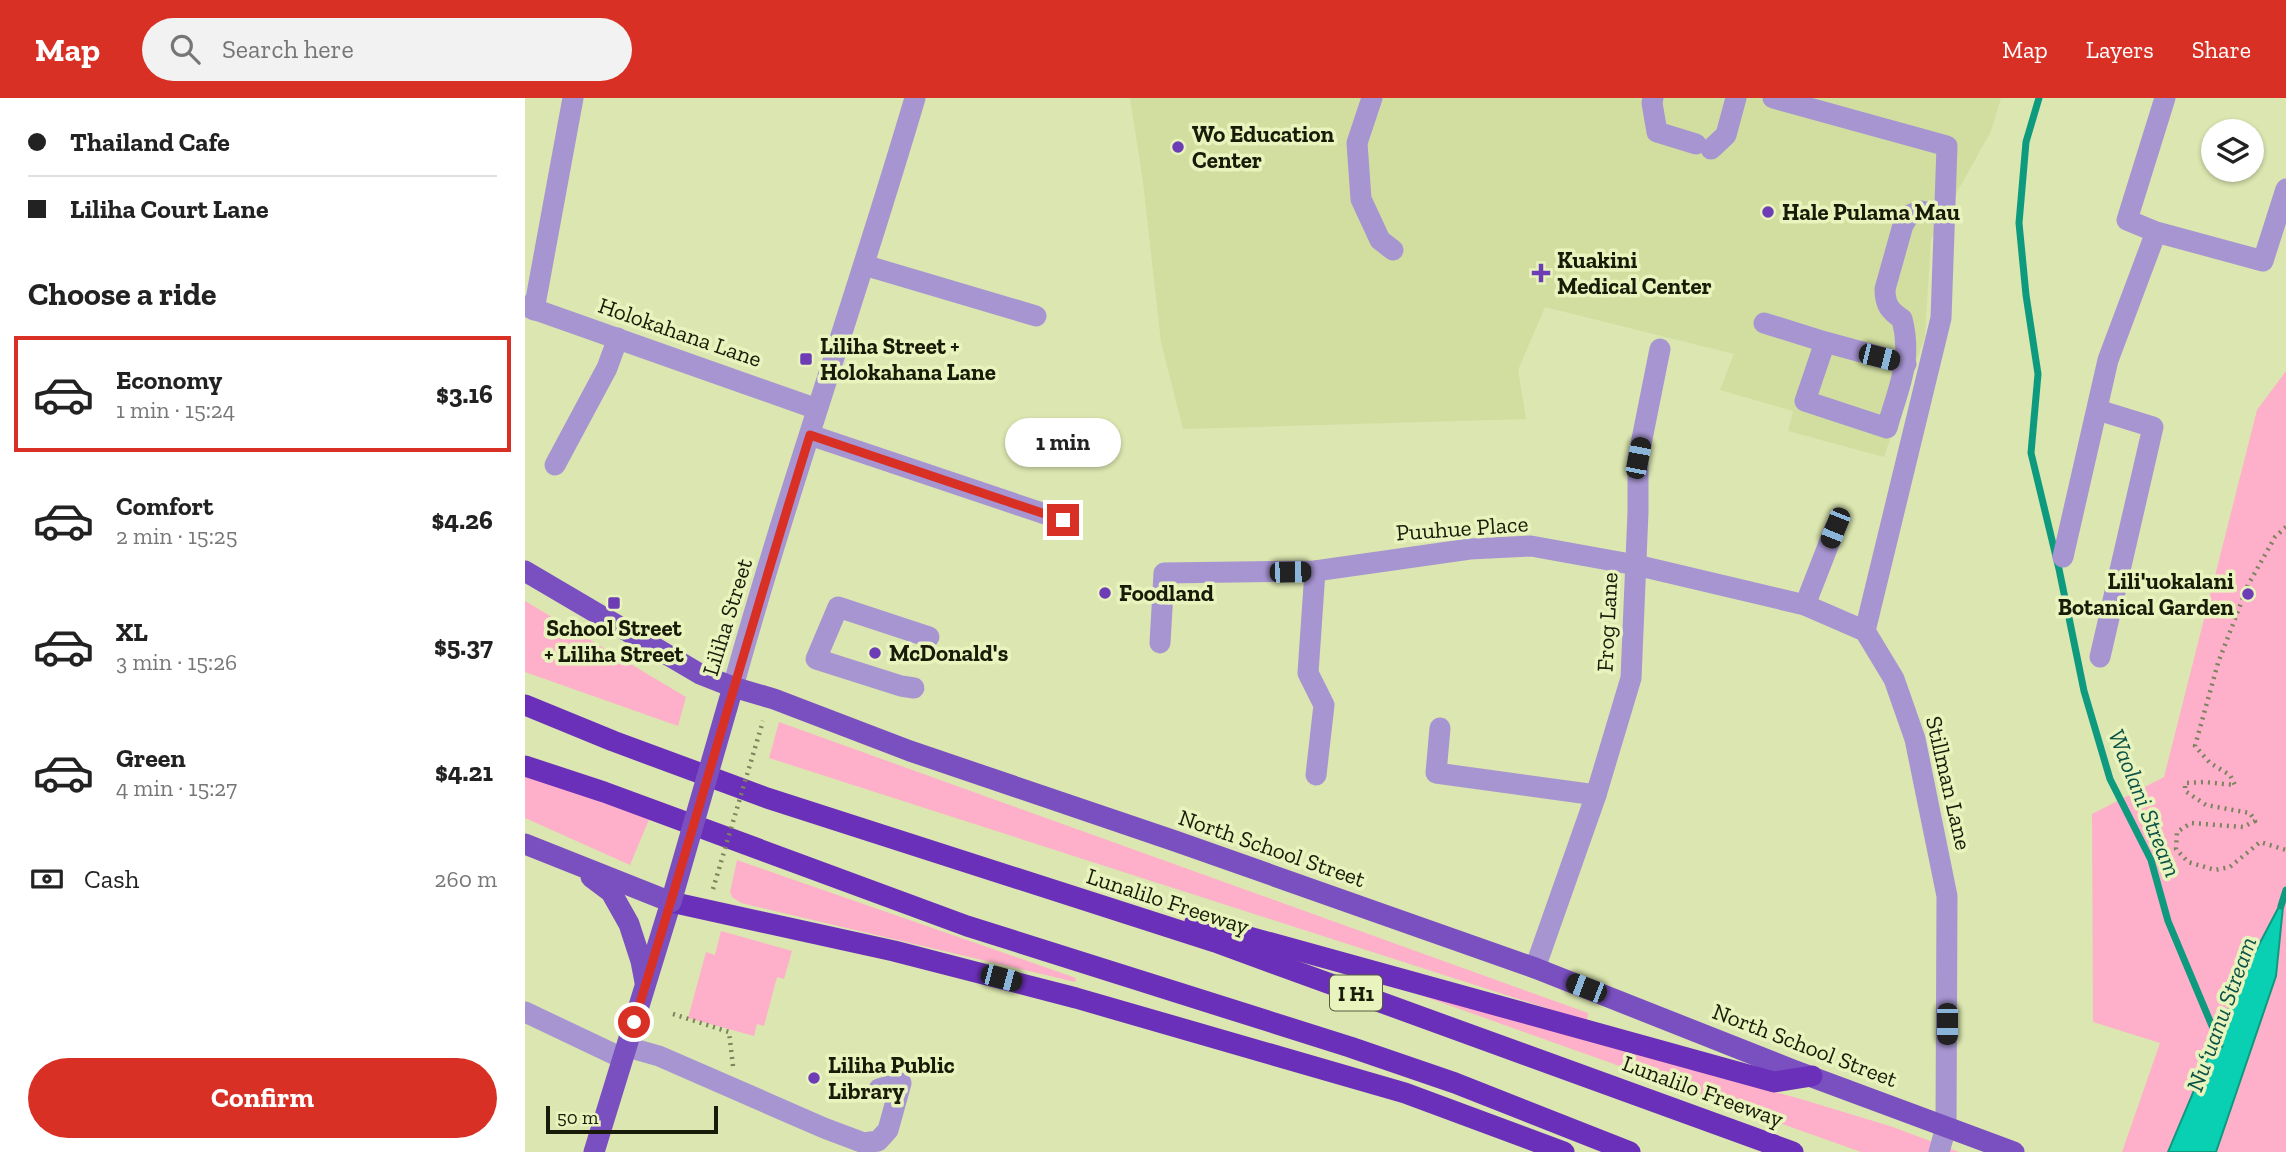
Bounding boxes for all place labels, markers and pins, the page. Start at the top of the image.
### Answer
place label: Wo Education Center [1192,120,1334,174]
marker: Wo Education Center [1170,139,1186,155]
place label: Hale Pulama Mau [1782,198,1961,226]
marker: Hale Pulama Mau [1760,204,1776,220]
place label: Kuakini Medical Center [1557,246,1712,300]
marker: Kuakini Medical Center [1531,263,1551,283]
place label: Liliha Street + Holokahana Lane [820,332,996,386]
marker: Liliha Street + Holokahana Lane [798,351,814,367]
place label: Lili'uokalani Botanical Garden [2058,567,2234,621]
place label: Foodland [1119,579,1214,607]
marker: Foodland [1097,585,1113,601]
marker: Lili'uokalani Botanical Garden [2240,586,2256,602]
marker: School Street + Liliha Street [606,595,622,611]
place label: School Street + Liliha Street [544,614,685,668]
place label: McDonald's [889,639,1008,667]
marker: McDonald's [867,645,883,661]
place label: Liliha Public Library [828,1051,955,1105]
marker: Liliha Public Library [806,1070,822,1086]

